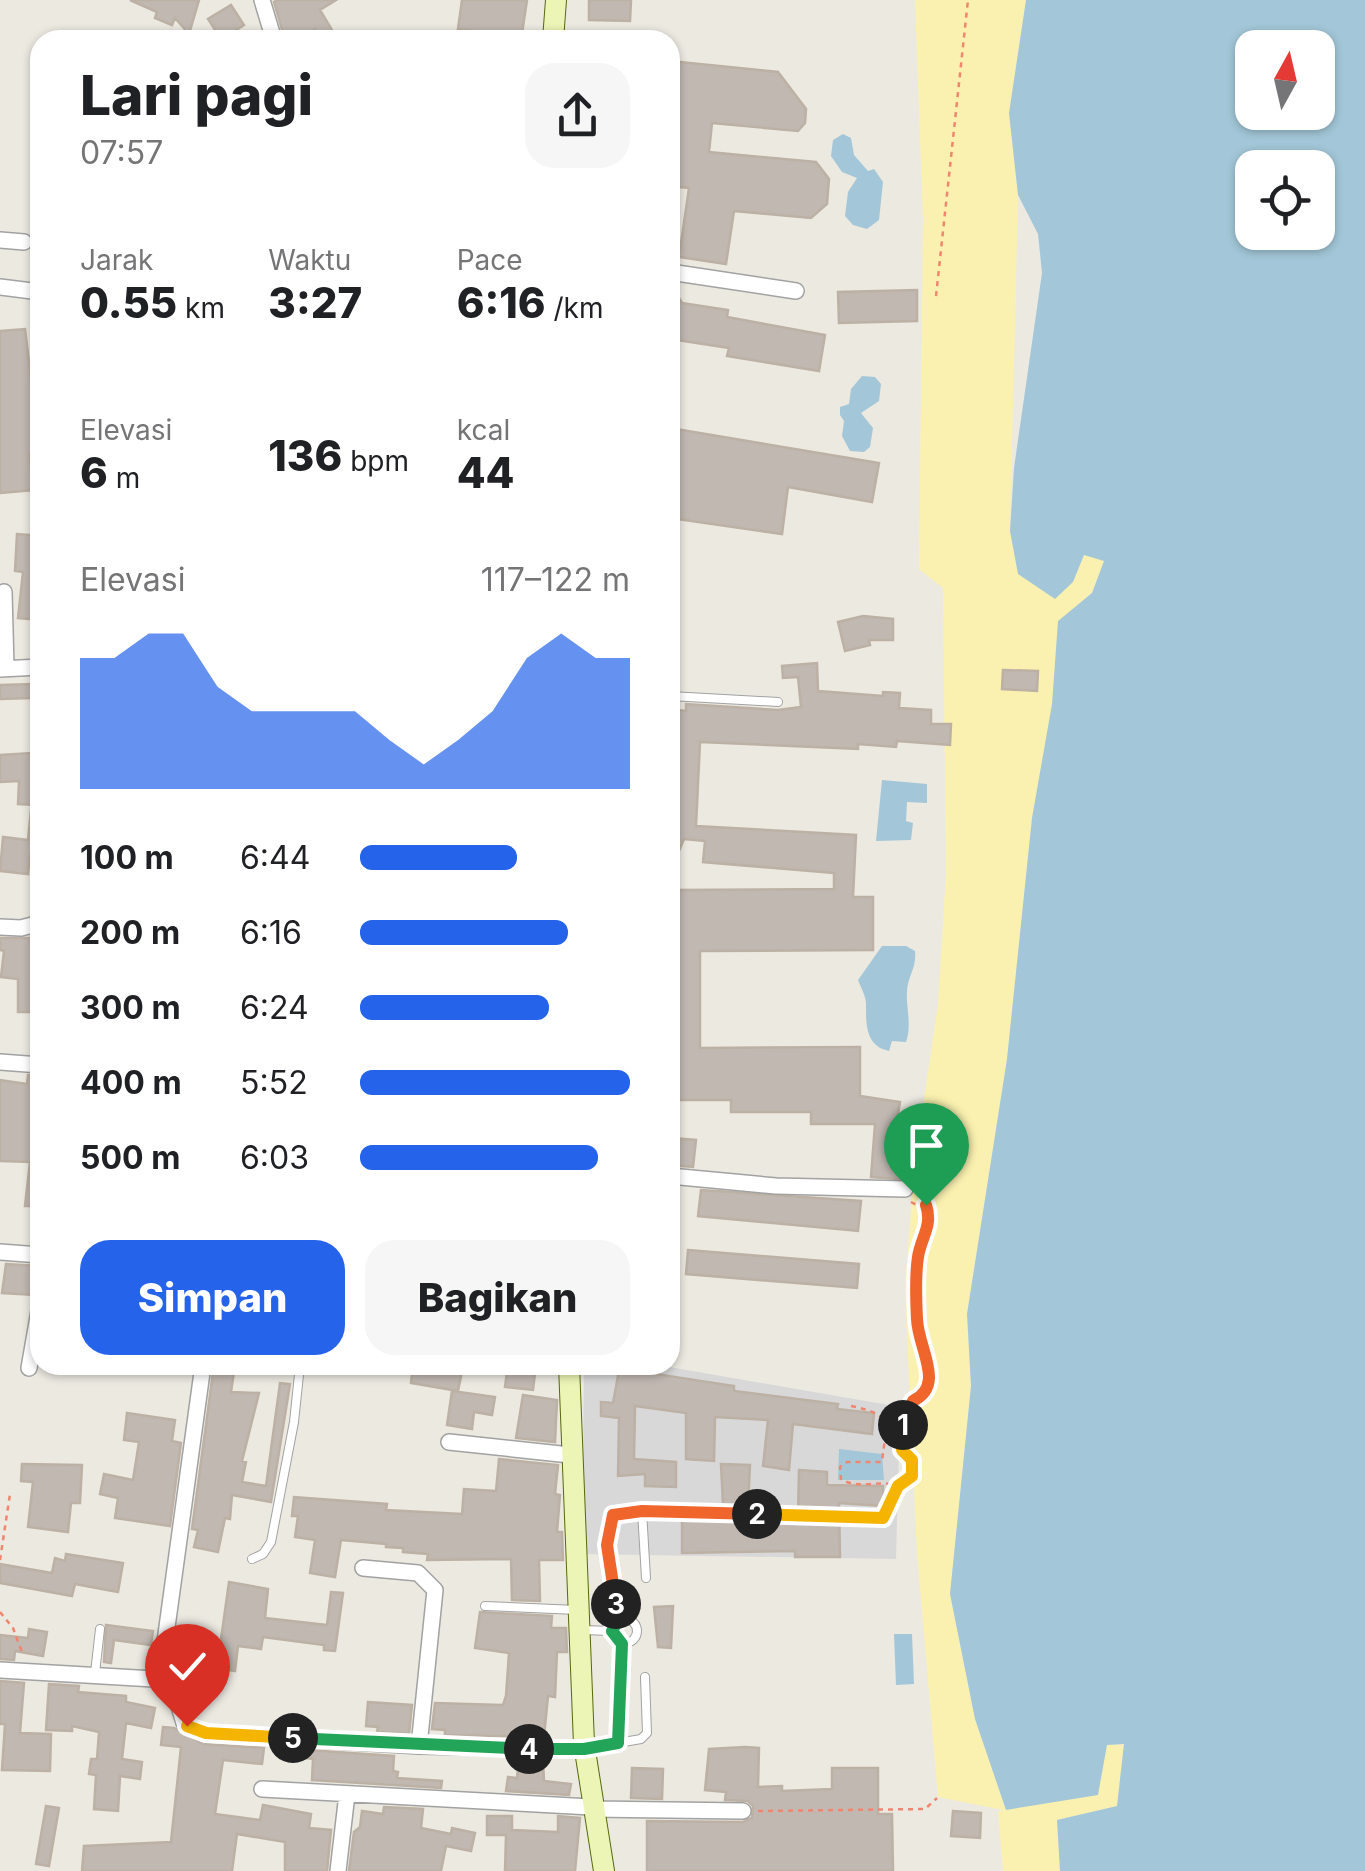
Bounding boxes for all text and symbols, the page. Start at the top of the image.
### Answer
north arrow [1235,30,1335,130]
map controls [1235,30,1335,250]
text: Lari pagi [80,62,313,128]
button: share [525,63,630,168]
text: 07:57 [80,133,163,172]
button: locate [1235,150,1335,250]
text: Jarak [80,243,153,277]
text: Waktu [268,243,351,277]
text: Pace [457,243,523,277]
text: 0.55 [80,277,177,328]
text: 3:27 [268,277,362,328]
text: 6:16 [457,277,546,328]
text: km [177,291,225,325]
text: /km [546,291,603,325]
text: Elevasi [80,413,172,447]
text: kcal [457,413,510,447]
text: 136 [268,430,342,481]
text: bpm [342,444,409,478]
text: 6 [80,447,108,498]
text: 44 [457,447,515,498]
text: m [108,461,140,495]
text: Elevasi [80,560,185,599]
text: 117–122 m [481,560,630,599]
text: 100 m [80,838,174,877]
text: 6:44 [240,838,310,877]
text: 200 m [80,913,180,952]
text: 6:16 [240,913,302,952]
text: 300 m [80,988,181,1027]
text: 6:24 [240,988,309,1027]
text: 400 m [80,1063,182,1102]
text: 5:52 [240,1063,308,1102]
pin [884,1103,969,1206]
icon: arrive [899,1118,954,1173]
text: 500 m [80,1138,180,1177]
text: 6:03 [240,1138,309,1177]
button: Simpan [80,1240,345,1355]
button: Bagikan [365,1240,630,1355]
pin: 1 [878,1400,928,1450]
text: 1 [897,1408,909,1442]
pin: 2 [732,1489,782,1539]
text: 2 [748,1497,766,1531]
pin: 3 [591,1579,641,1629]
text: 3 [607,1587,625,1621]
pin [145,1624,230,1727]
icon: check [160,1639,215,1694]
pin: 5 [268,1713,318,1763]
text: 5 [284,1721,302,1755]
pin: 4 [504,1724,554,1774]
text: 4 [520,1732,538,1766]

